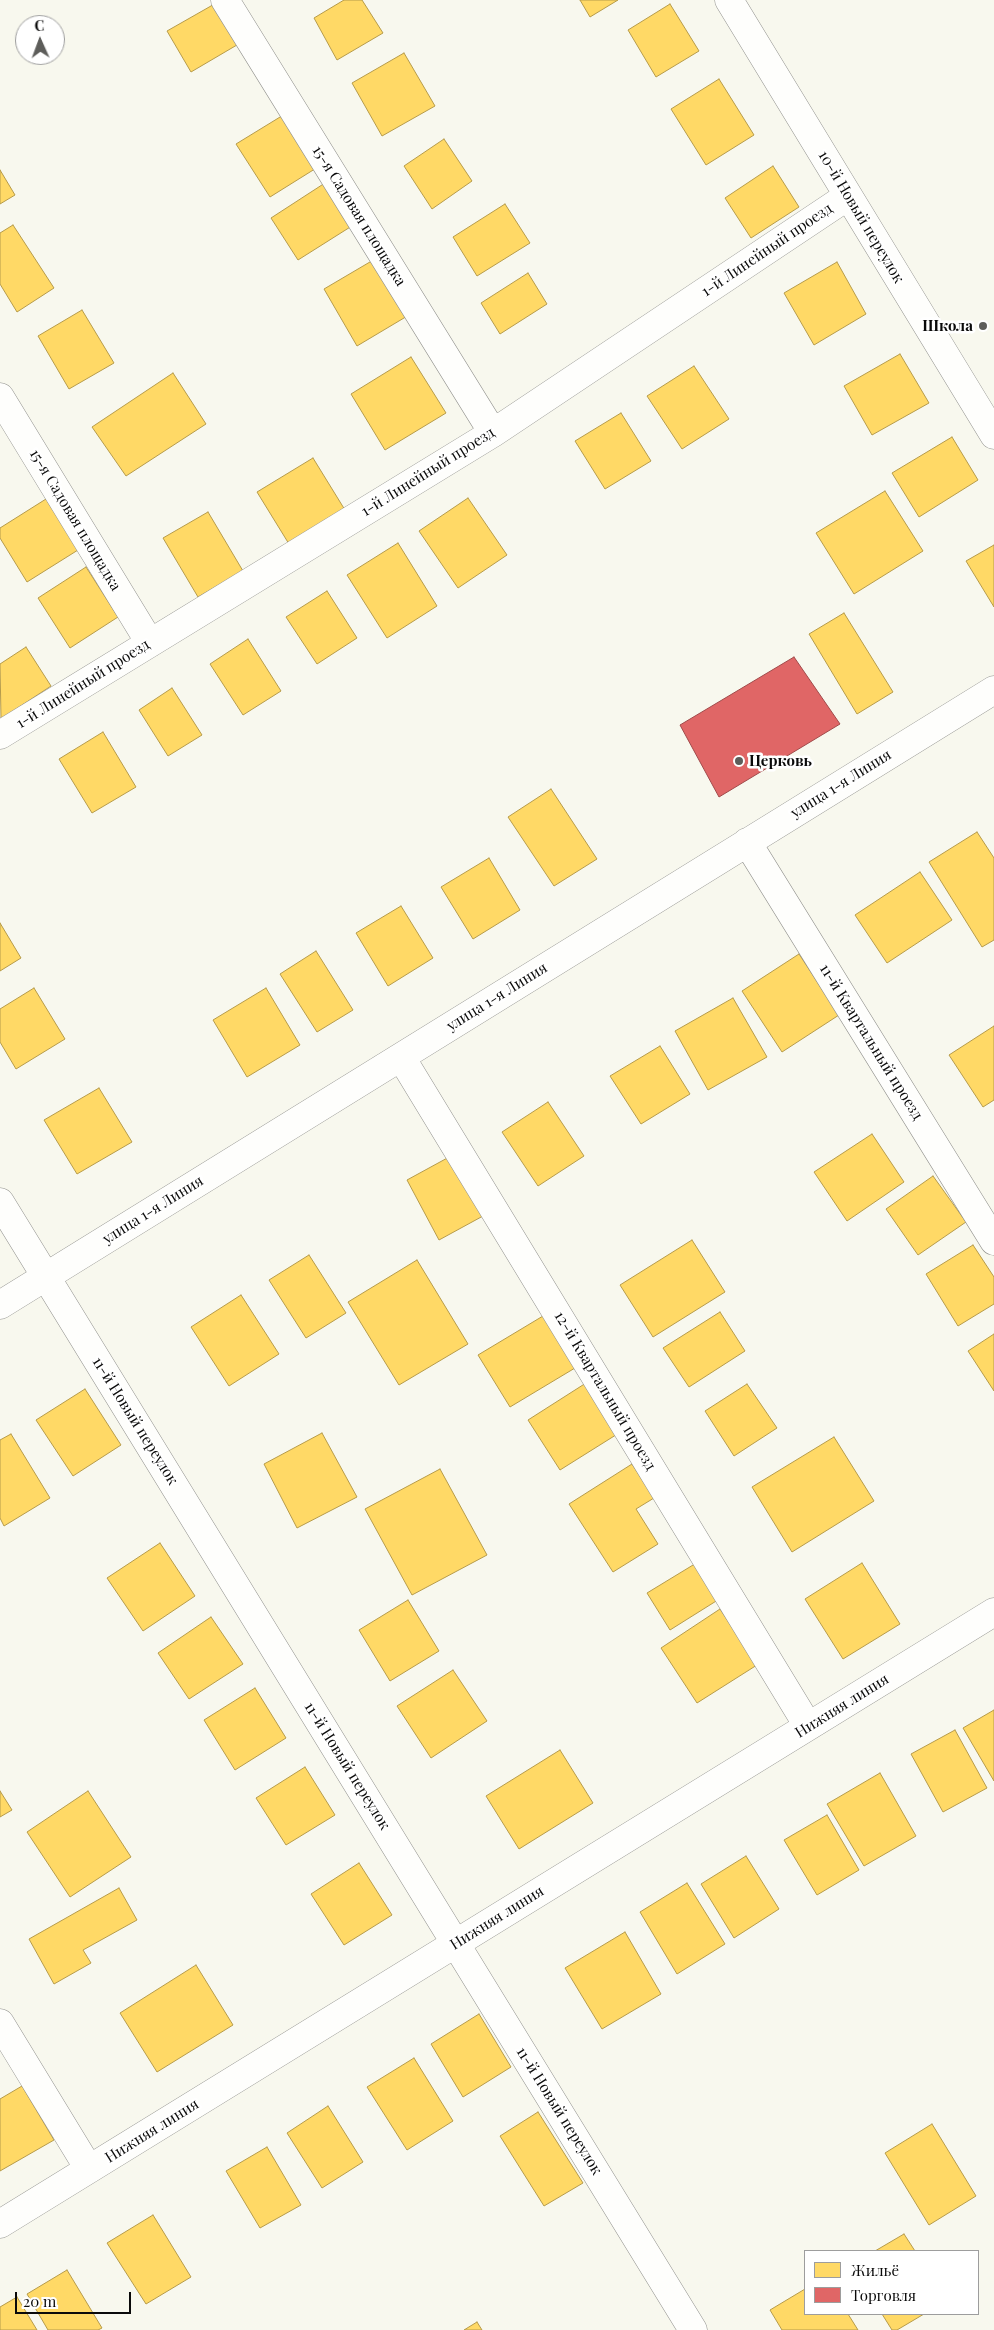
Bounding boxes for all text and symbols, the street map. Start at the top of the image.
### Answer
north arrow [15,15,65,65]
text: С [34,16,45,35]
street label: 15-я Садовая площадка [308,143,410,289]
street label: 10-й Новый переулок [814,148,908,286]
street label: 1-й Линейный проезд [698,199,836,301]
place label: Школа [922,317,973,335]
marker: Школа [977,320,989,332]
street label: 1-й Линейный проезд [358,424,498,520]
street label: 15-я Садовая площадка [26,446,124,594]
street label: 1-й Линейный проезд [13,636,153,732]
street label: улица 1-я Линия [787,746,895,822]
place label: Церковь [749,752,812,770]
marker: Церковь [733,755,745,767]
street label: улица 1-я Линия [443,959,551,1035]
street label: 11-й Квартальный проезд [816,961,926,1123]
street label: улица 1-я Линия [99,1172,207,1248]
street label: 12-й Квартальный проезд [550,1308,660,1474]
street label: 11-й Новый переулок [88,1354,182,1488]
street label: Нижняя линия [792,1670,892,1742]
street label: 11-й Новый переулок [300,1699,394,1833]
street label: Нижняя линия [447,1882,547,1954]
street label: 11-й Новый переулок [512,2044,606,2178]
street label: Нижняя линия [102,2095,202,2167]
legend [804,2250,979,2315]
text: Жильё [851,2260,899,2280]
scale bar [18,2282,134,2314]
text: Торговля [851,2285,916,2305]
text: 20 m [23,2291,56,2311]

